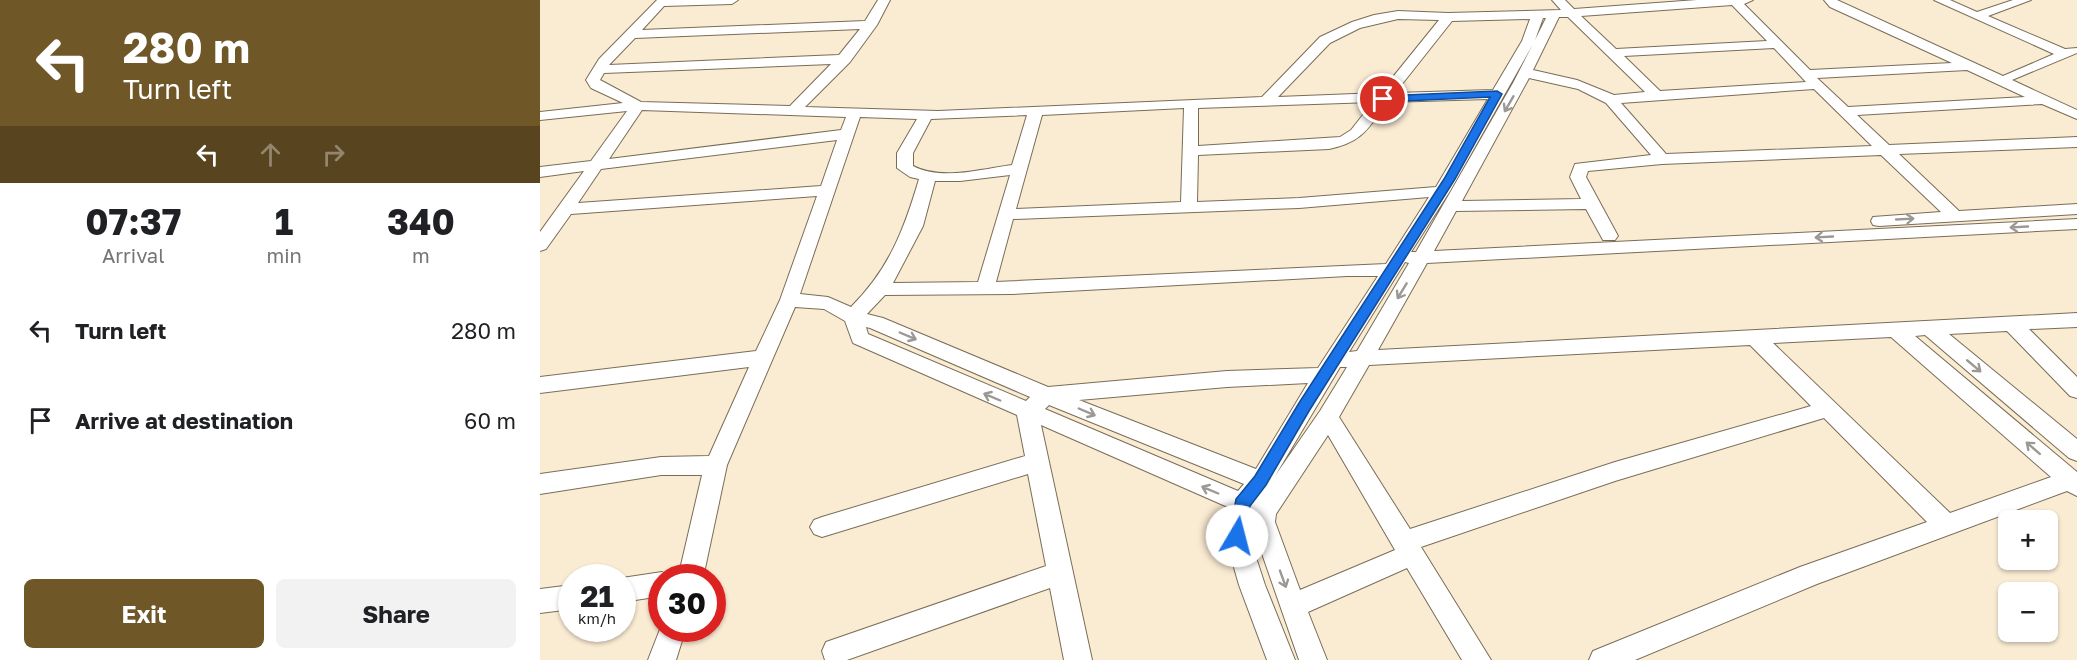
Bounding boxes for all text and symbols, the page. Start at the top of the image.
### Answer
text: 280 m [123,22,250,72]
icon: left [24,24,102,102]
text: Turn left [123,73,232,105]
pin [1357,73,1408,124]
icon: arrive [1366,82,1399,115]
one-way arrow [1502,95,1514,112]
icon: left [191,138,224,171]
icon: ahead [254,138,287,171]
icon: right [317,138,350,171]
text: 07:37 [85,200,181,243]
text: 1 [275,200,293,243]
text: 340 [387,200,455,243]
one-way arrow [1895,214,1915,225]
one-way arrow [2009,222,2029,233]
one-way arrow [1814,232,1834,243]
text: Arrival [102,243,165,267]
text: min [266,243,302,267]
text: m [412,243,430,267]
one-way arrow [1396,282,1408,299]
icon: left [24,314,57,347]
text: Turn left [75,317,166,344]
text: 280 m [451,317,516,344]
one-way arrow [898,331,916,342]
one-way arrow [1966,359,1982,372]
one-way arrow [983,391,1002,402]
icon: arrive [24,404,57,437]
text: Arrive at destination [75,407,293,434]
text: 60 m [464,407,516,434]
one-way arrow [1078,407,1096,418]
one-way arrow [2025,441,2041,454]
one-way arrow [1201,484,1219,496]
position arrow [1205,504,1269,568]
map controls [1998,510,2058,642]
button: + [1998,510,2058,570]
speed limit sign: 30 [648,564,726,642]
one-way arrow [1278,569,1289,587]
text: 21 [580,578,614,614]
button: Exit [24,579,264,648]
button: Share [276,579,516,648]
button: − [1998,582,2058,642]
text: km/h [578,609,616,627]

